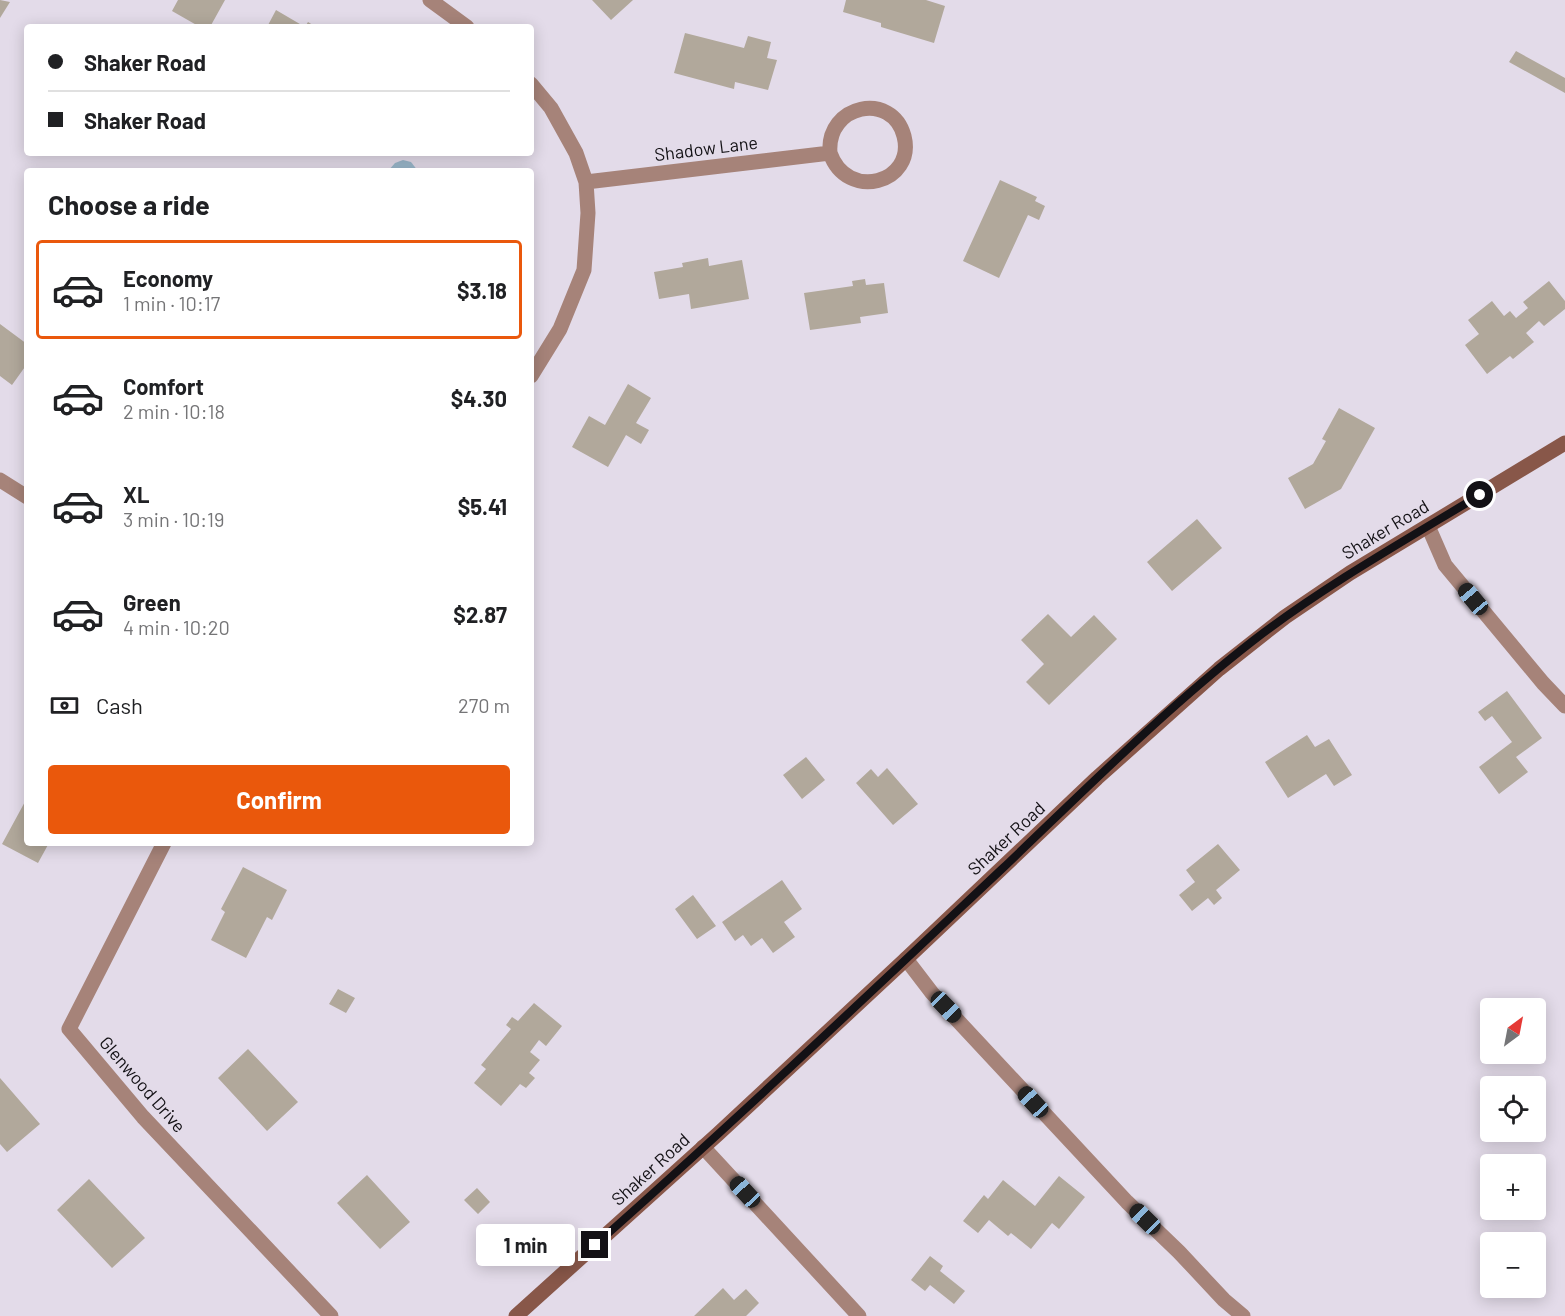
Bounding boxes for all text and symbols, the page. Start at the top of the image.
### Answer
text: Shaker Road [84,49,206,75]
text: Shaker Road [84,107,206,133]
street label: Shadow Lane [653,131,759,165]
text: Choose a ride [48,188,210,220]
icon: car [51,263,105,317]
text: Economy [123,265,213,291]
text: $3.18 [457,277,507,303]
text: 1 min · 10:17 [123,291,220,315]
icon: car [51,371,105,425]
text: Comfort [123,373,204,399]
text: $4.30 [451,385,507,411]
text: 2 min · 10:18 [123,399,225,423]
icon: car [51,479,105,533]
text: XL [123,481,149,507]
route start [1466,481,1493,508]
text: $5.41 [458,493,507,519]
street label: Shaker Road [1337,494,1433,564]
text: 3 min · 10:19 [123,507,224,531]
car [1455,579,1491,619]
icon: car [51,587,105,641]
text: Green [123,589,181,615]
text: $2.87 [453,601,507,627]
text: 4 min · 10:20 [123,615,230,639]
icon: cash [48,689,81,722]
text: Cash [96,692,143,718]
text: 270 m [458,693,510,717]
button: Confirm [48,765,510,834]
street label: Shaker Road [963,797,1049,879]
car [927,988,965,1026]
north arrow [1480,998,1546,1064]
map controls [1480,998,1546,1298]
street label: Glenwood Drive [95,1031,191,1137]
button: locate [1480,1076,1546,1142]
car [1014,1083,1052,1121]
street label: Shaker Road [606,1128,694,1210]
button: + [1480,1154,1546,1220]
car [726,1173,764,1211]
car [1126,1200,1164,1238]
callout: 1 min [475,1224,574,1266]
route end [581,1231,608,1258]
button: − [1480,1232,1546,1298]
text: 1 min [504,1233,547,1257]

